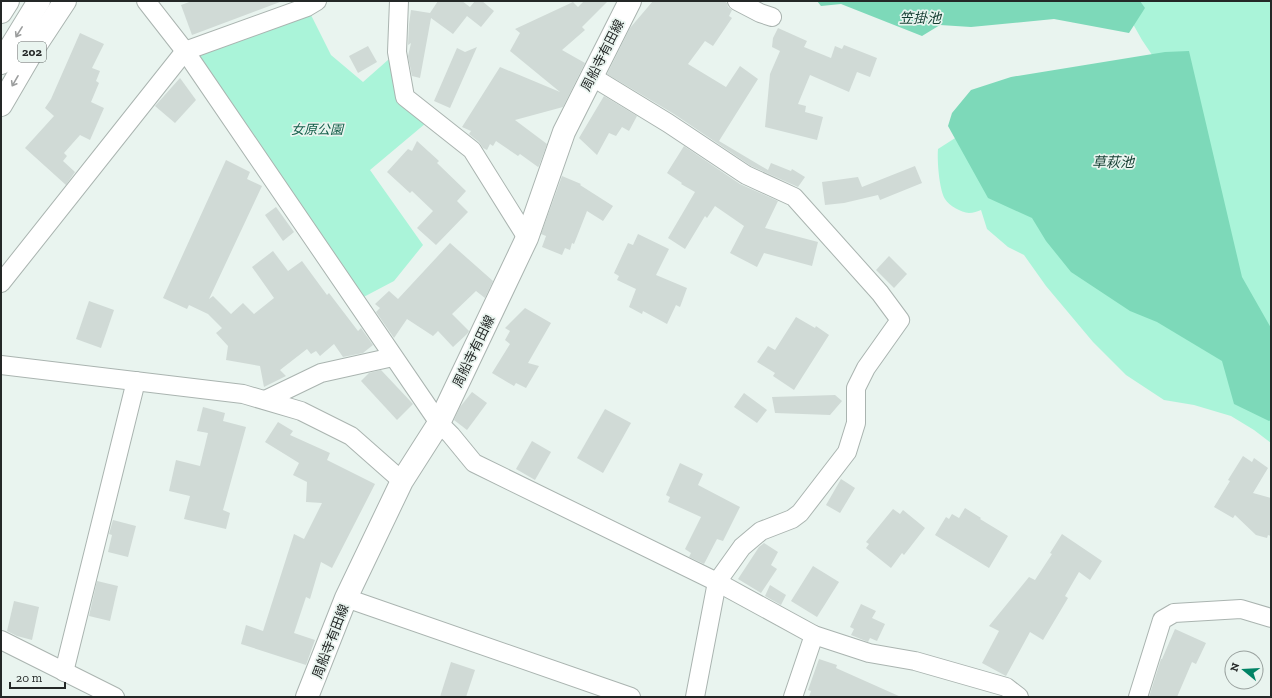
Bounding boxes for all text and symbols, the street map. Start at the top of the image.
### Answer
water label: 笠掛池 [899,10,943,27]
street label: 周船寺有田線 [578,17,627,93]
one-way arrow [15,26,23,38]
road number: 202 [18,42,46,62]
one-way arrow [10,75,18,87]
park label: 女原公園 [291,122,345,137]
water label: 草萩池 [1092,154,1136,171]
street label: 周船寺有田線 [450,313,497,390]
street label: 周船寺有田線 [309,602,351,680]
north arrow [1224,650,1264,690]
text: N [1227,660,1243,673]
scale bar [10,664,65,690]
text: 20 m [16,671,43,685]

